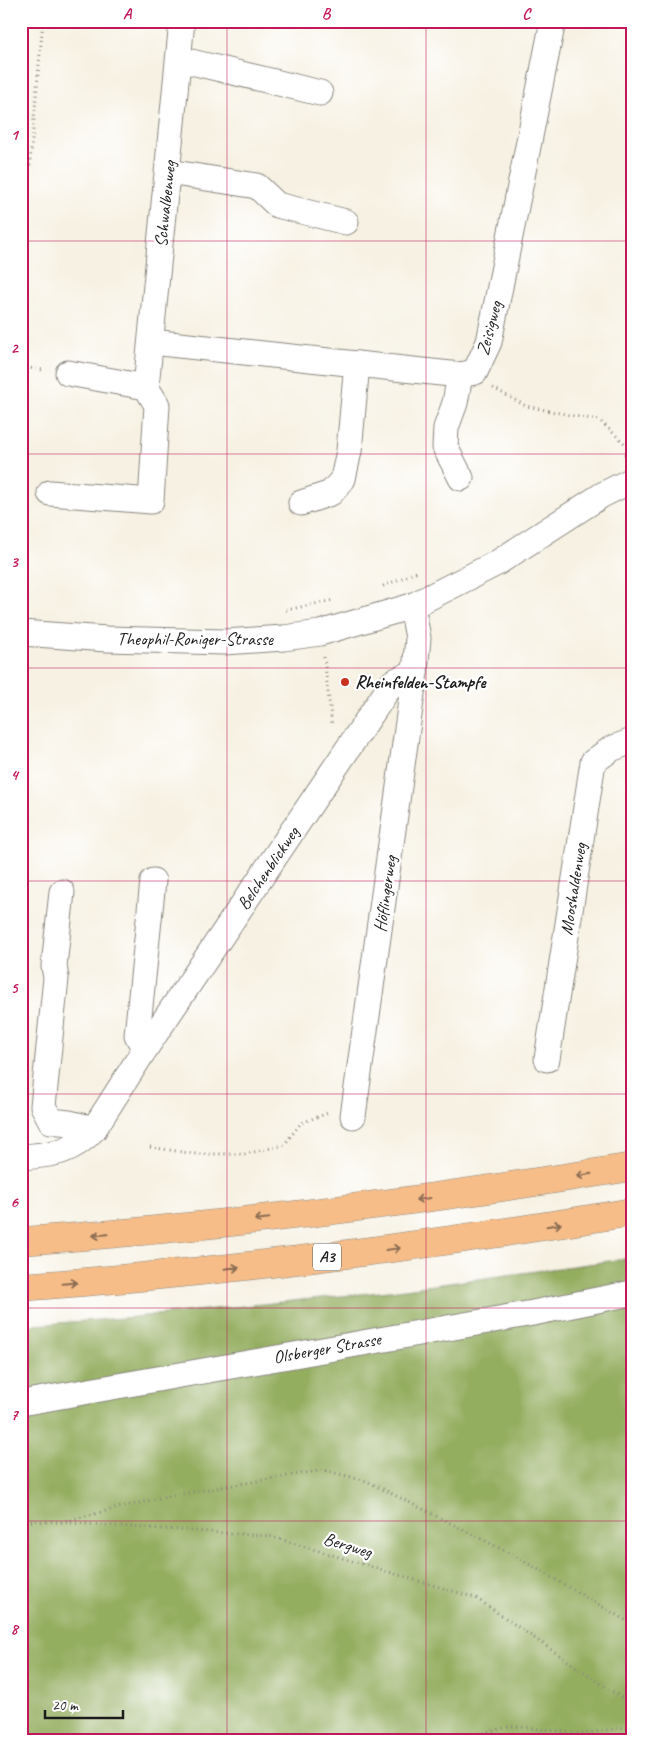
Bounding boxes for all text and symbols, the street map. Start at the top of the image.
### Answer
text: A [123,4,133,24]
text: B [322,4,332,24]
text: C [522,4,532,24]
text: 1 [10,125,19,145]
street label: Schwalbenweg [150,158,181,248]
street label: Zeisigweg [471,297,507,358]
text: 2 [10,338,19,358]
text: 3 [10,552,19,572]
street label: Theophil-Roniger-Strasse [117,628,274,650]
place label: Rheinfelden-Stampfe [355,671,488,693]
marker: Rheinfelden-Stampfe [339,676,351,688]
text: 4 [10,765,19,785]
street label: Belchenblickweg [232,821,305,914]
street label: Mooshaldenweg [555,840,591,937]
street label: Höflingerweg [369,853,401,933]
text: 5 [11,978,20,998]
one-way arrow [576,1170,592,1180]
text: 6 [10,1192,19,1212]
one-way arrow [415,1194,431,1204]
one-way arrow [254,1214,270,1224]
one-way arrow [545,1220,561,1230]
one-way arrow [92,1230,108,1239]
road number: A3 [313,1244,341,1270]
one-way arrow [385,1244,401,1254]
one-way arrow [223,1263,239,1273]
one-way arrow [62,1278,78,1287]
street label: Olsberger Strasse [272,1328,384,1368]
text: 7 [10,1405,19,1425]
street label: Bergweg [321,1527,376,1563]
text: 8 [10,1619,19,1639]
scale bar [45,1687,122,1719]
text: 20 m [52,1696,79,1715]

